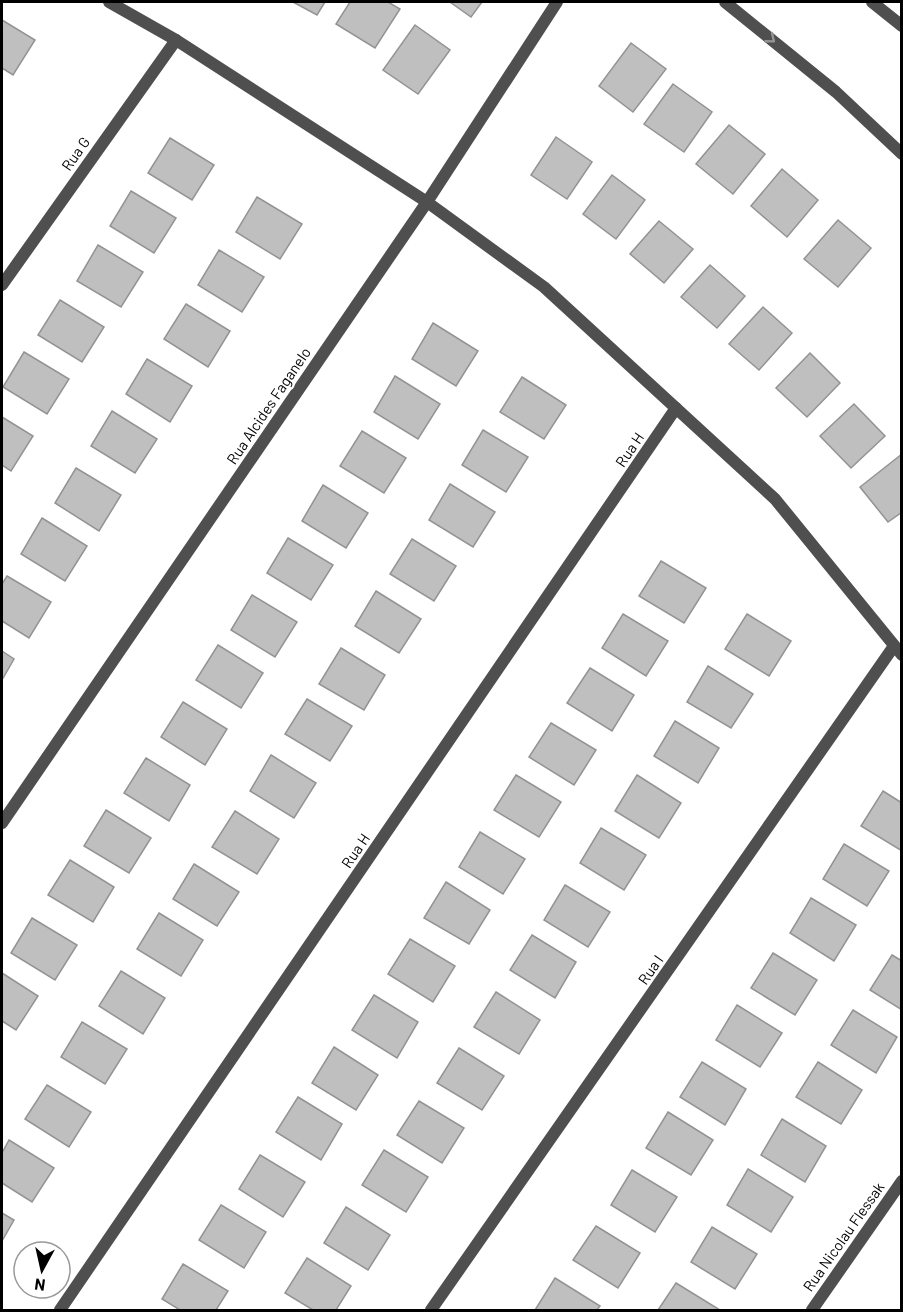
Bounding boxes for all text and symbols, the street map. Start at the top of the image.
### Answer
one-way arrow [764,31,775,42]
street label: Rua G [57,133,93,174]
street label: Rua Alcides Faganelo [222,343,314,467]
street label: Rua H [611,429,647,470]
street label: Rua H [337,830,373,871]
street label: Rua I [634,951,667,988]
street label: Rua Nicolau Flessak [799,1178,888,1294]
north arrow [12,1240,72,1300]
text: N [33,1275,46,1295]

